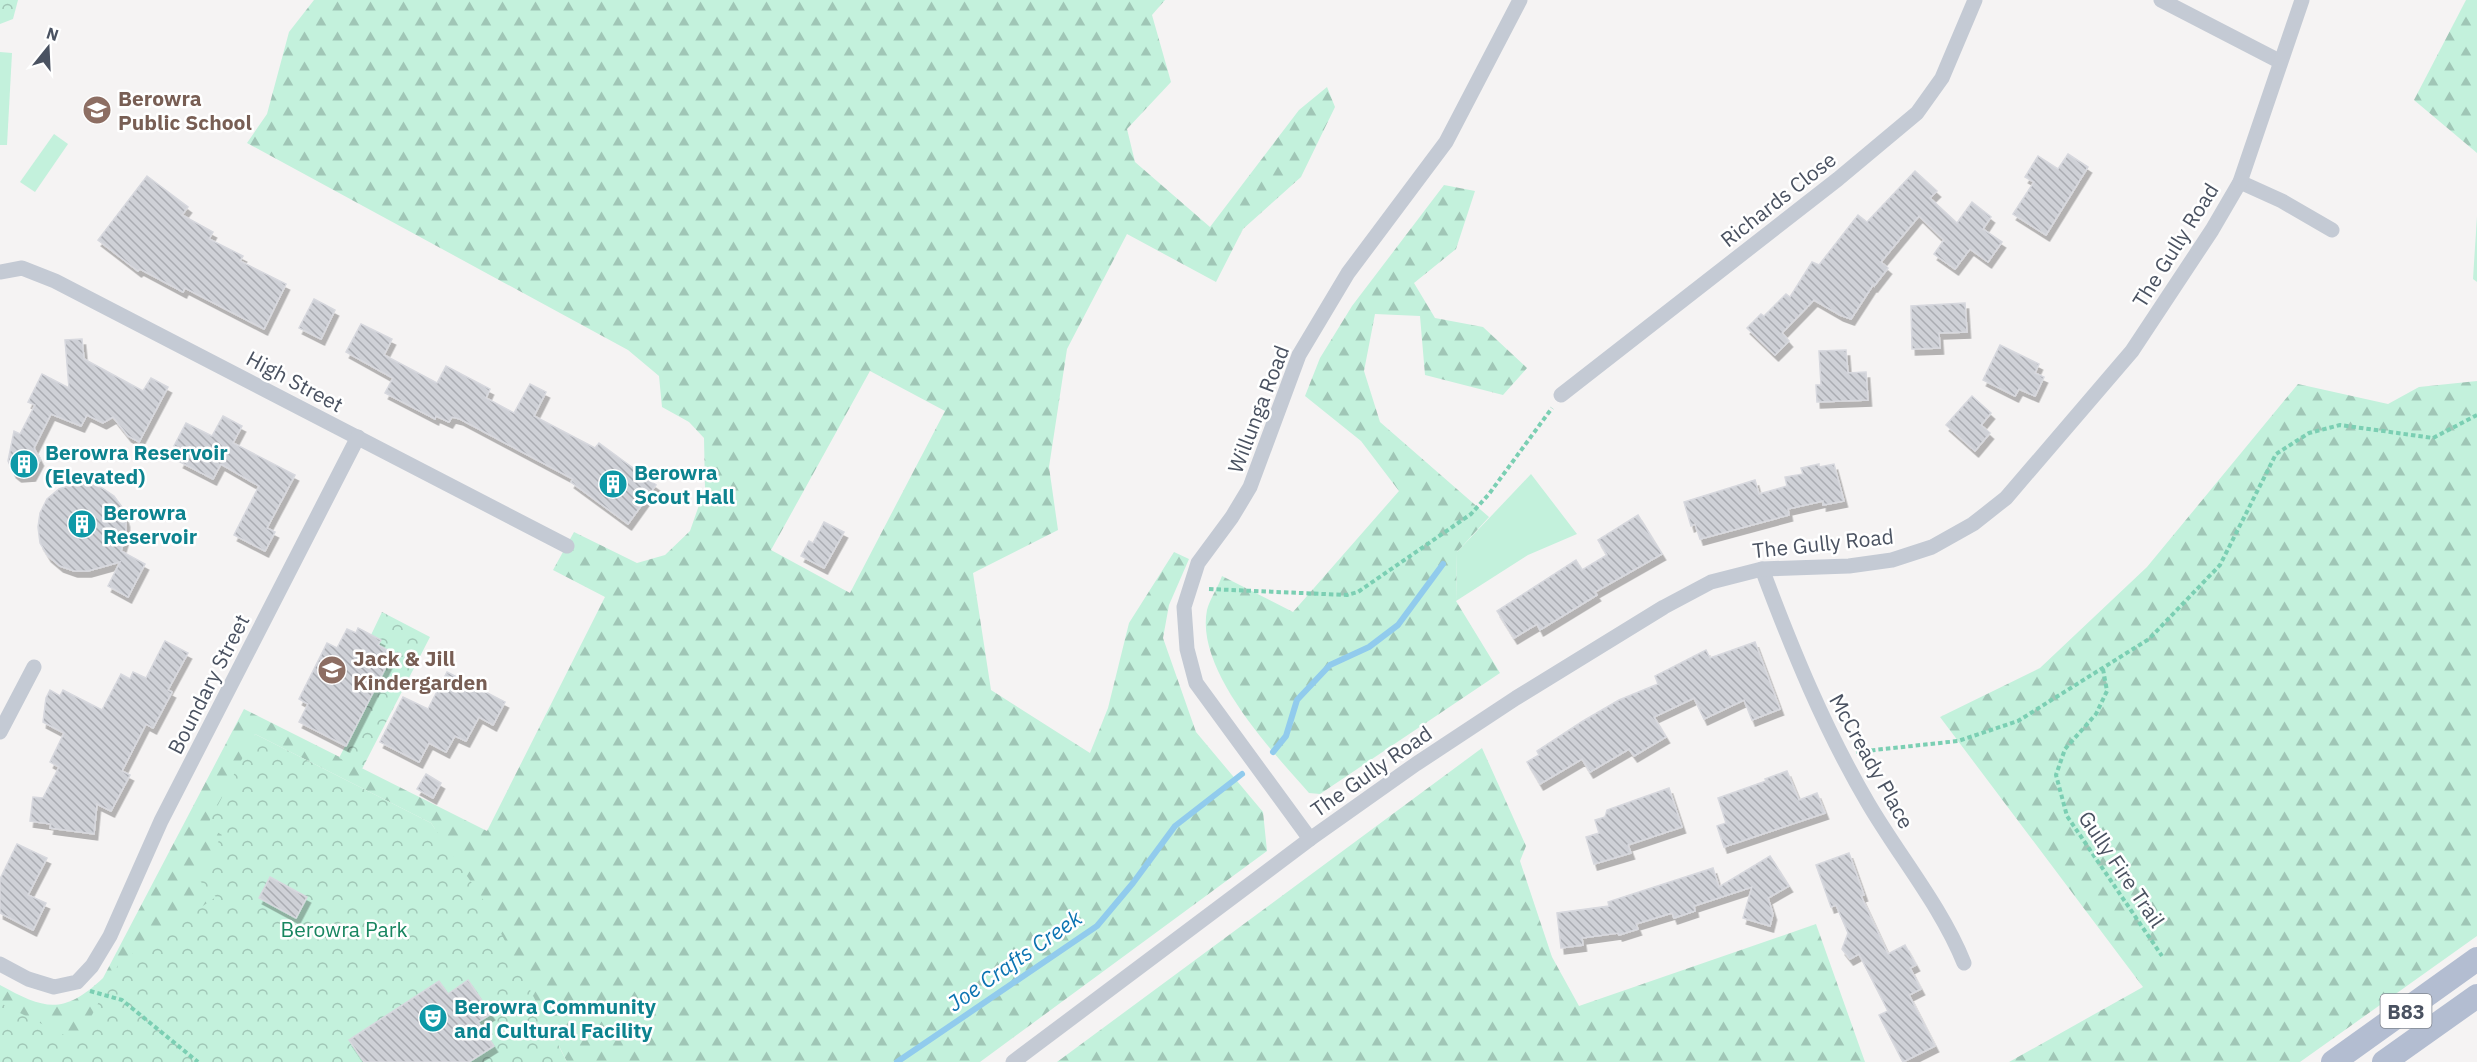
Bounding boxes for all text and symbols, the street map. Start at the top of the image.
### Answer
north arrow [18,18,78,78]
text: N [44,22,61,45]
place label: Berowra Public School [118,84,252,136]
school or university icon: Berowra Public School [81,94,113,126]
street label: Richards Close [1714,145,1842,253]
street label: The Gully Road [2126,177,2224,313]
street label: Willunga Road [1221,341,1295,477]
street label: High Street [242,344,348,418]
place label: Berowra Reservoir (Elevated) [45,438,228,490]
building icon: Berowra Reservoir (Elevated) [8,448,40,480]
place label: Berowra Scout Hall [634,458,735,510]
building icon: Berowra Scout Hall [597,468,629,500]
place label: Berowra Reservoir [103,498,198,550]
building icon: Berowra Reservoir [66,508,98,540]
street label: The Gully Road [1751,522,1895,564]
street label: Boundary Street [161,609,255,759]
place label: Jack & Jill Kindergarden [353,644,488,696]
school or university icon: Jack & Jill Kindergarden [316,654,348,686]
street label: McCready Place [1823,689,1921,833]
street label: The Gully Road [1305,719,1437,823]
street label: Gully Fire Trail [2073,805,2172,933]
water label: Joe Crafts Creek [941,903,1087,1017]
park label: Berowra Park [281,915,407,943]
place label: Berowra Community and Cultural Facility [454,992,657,1044]
road number: B83 [2380,994,2432,1028]
theatre icon: Berowra Community and Cultural Facility [417,1002,449,1034]

